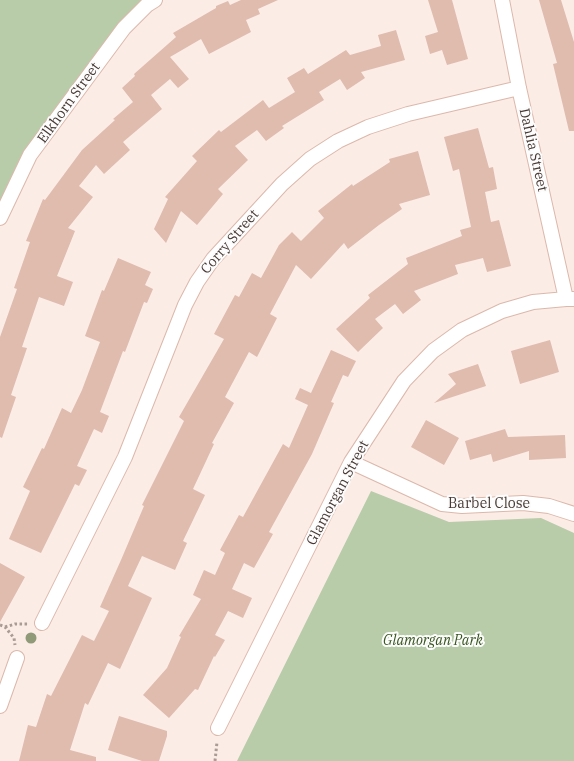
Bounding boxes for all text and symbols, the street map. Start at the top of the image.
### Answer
street label: Elkhorn Street [34,59,104,147]
street label: Dahlia Street [515,107,551,193]
street label: Corry Street [198,206,262,278]
street label: Glamorgan Street [303,438,373,548]
street label: Barbel Close [448,496,530,512]
park label: Glamorgan Park [383,633,483,649]

